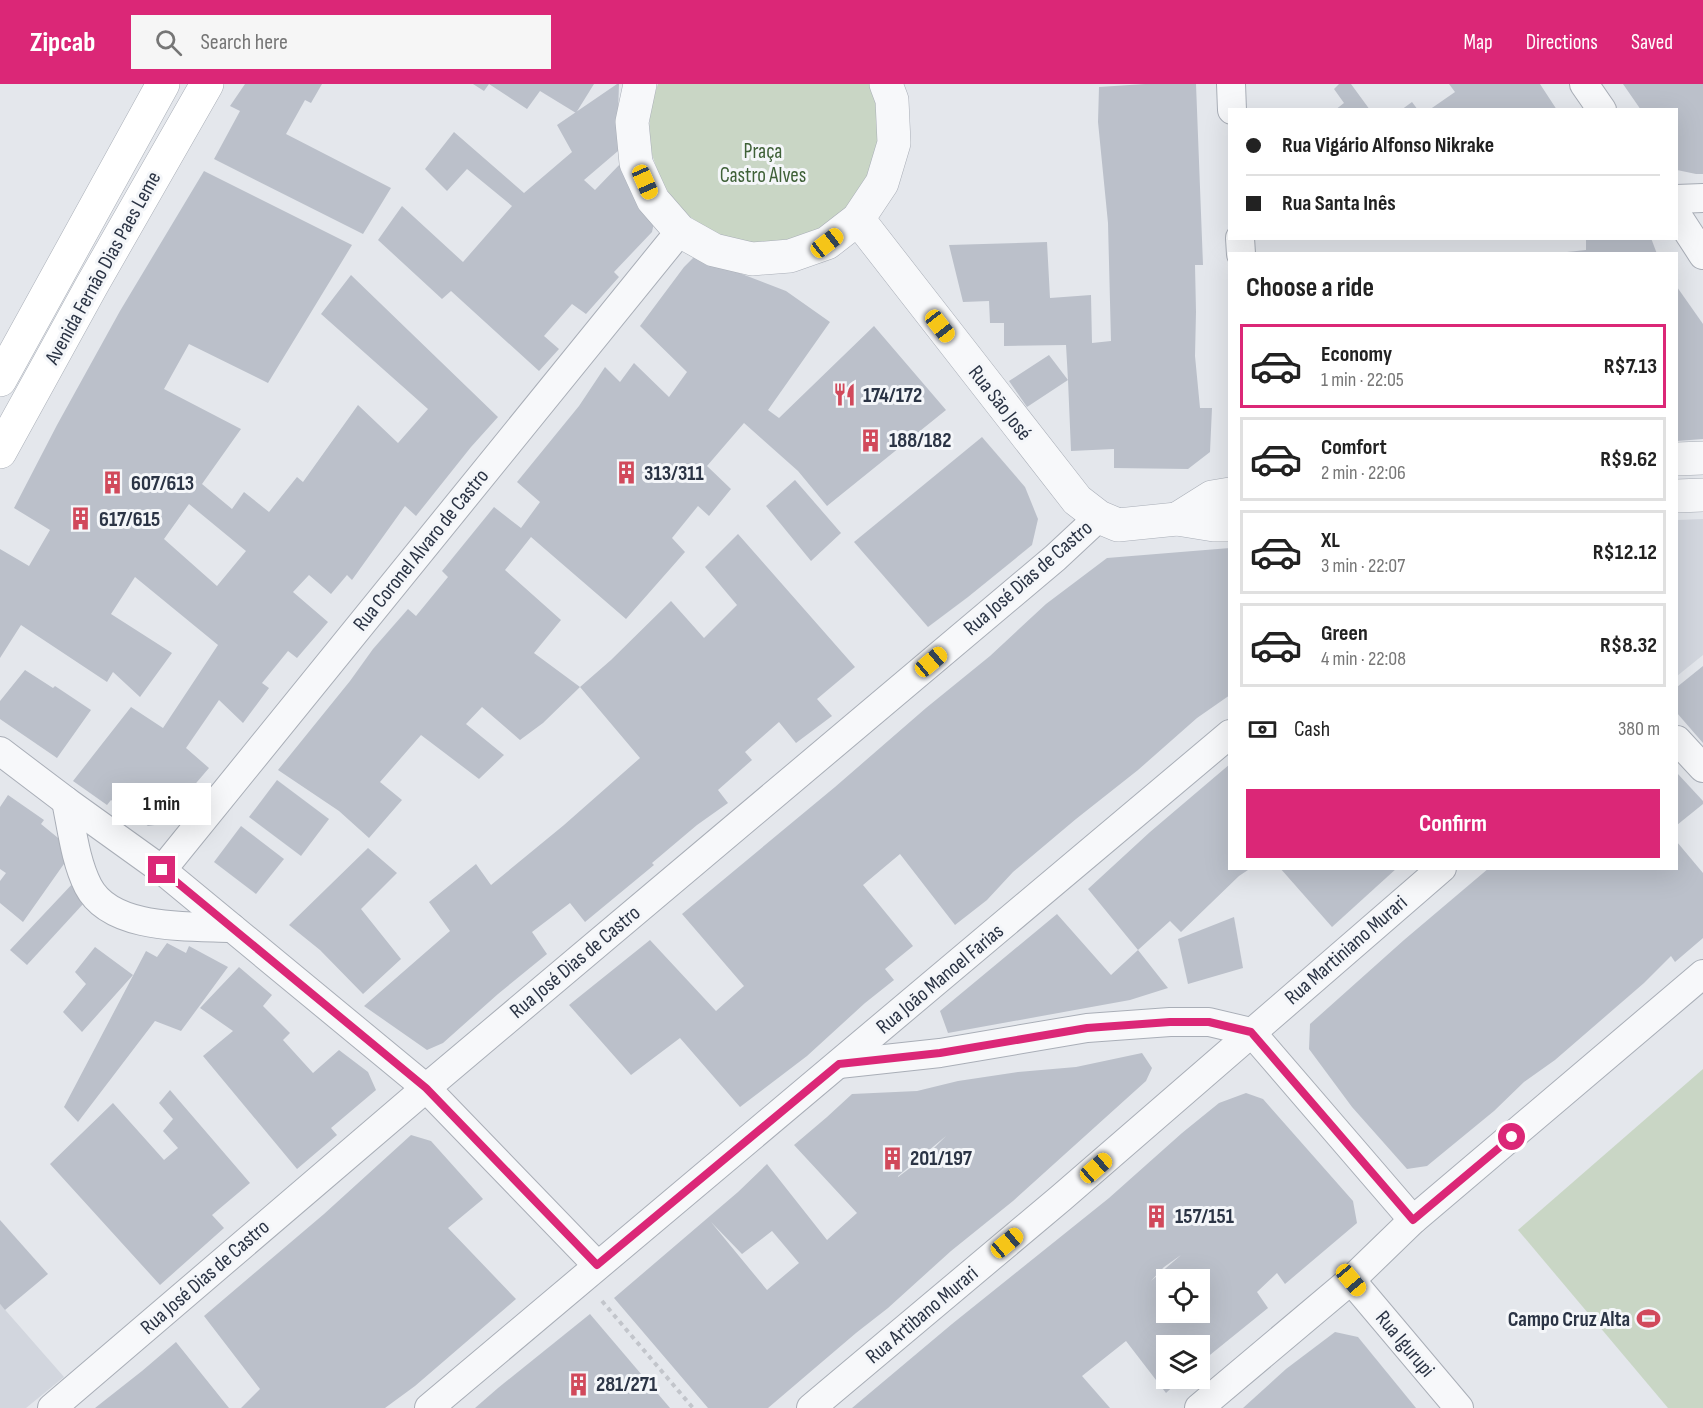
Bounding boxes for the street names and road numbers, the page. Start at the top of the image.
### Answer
street label: Avenida Fernão Dias Paes Leme [39,167,166,370]
street label: Rua São José [963,361,1037,445]
street label: Rua Coronel Alvaro de Castro [348,464,494,636]
street label: Rua José Dias de Castro [959,515,1097,641]
street label: Rua Martiniano Murari [1280,890,1412,1010]
street label: Rua José Dias de Castro [505,900,645,1024]
street label: Rua João Manoel Farias [871,919,1009,1039]
street label: Rua José Dias de Castro [136,1214,274,1340]
street label: Rua Artibano Murari [861,1261,983,1369]
street label: Rua Igurupi [1370,1306,1440,1382]

